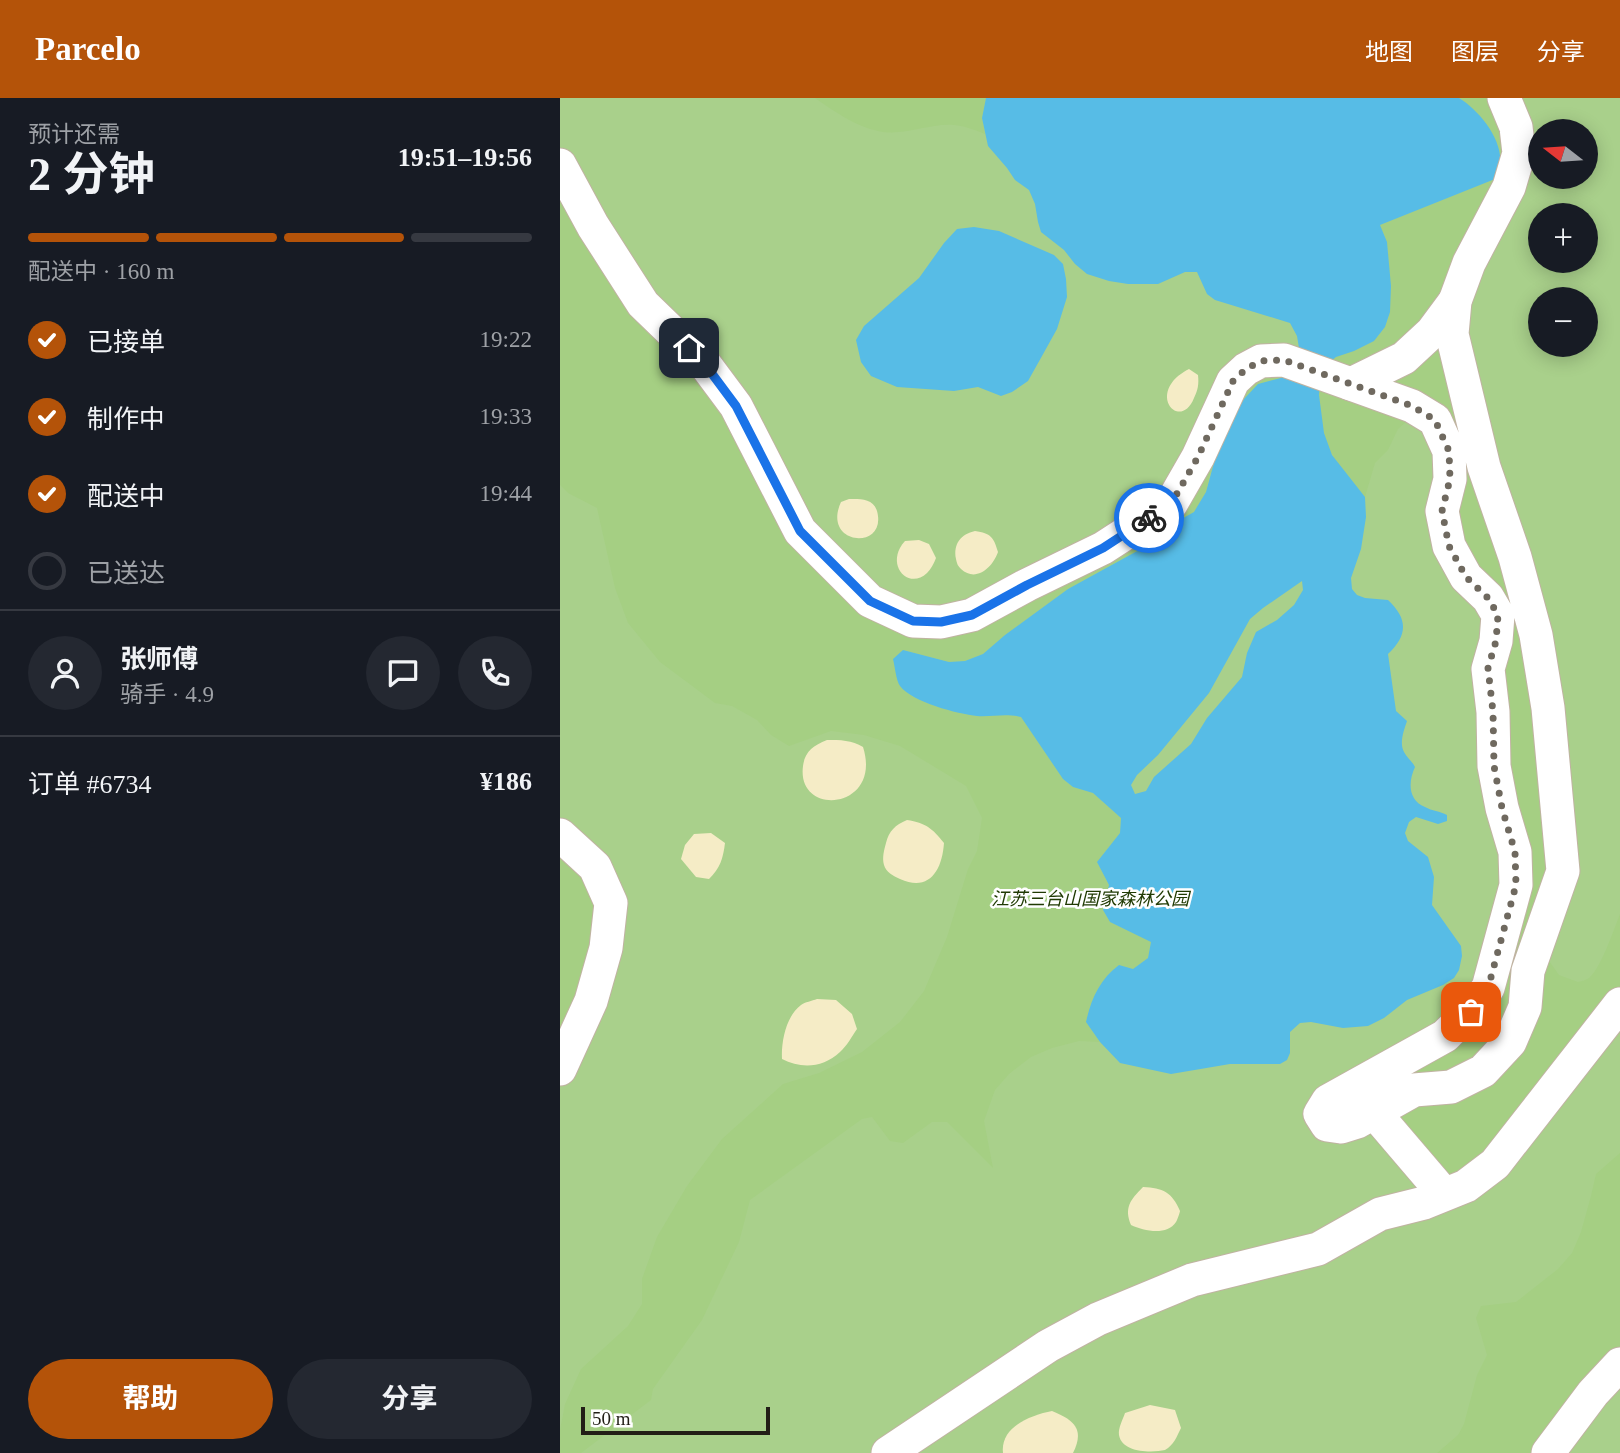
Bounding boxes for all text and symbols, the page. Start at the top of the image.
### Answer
text: Parcelo [35,31,141,67]
text: 地图 [1365,39,1413,65]
text: 图层 [1451,39,1499,65]
text: 分享 [1537,39,1585,65]
north arrow [1528,119,1598,189]
map controls [1528,119,1598,357]
text: 预计还需 [28,122,120,147]
text: 19:51–19:56 [398,143,532,172]
text: 2 分钟 [28,149,155,200]
button: + [1528,203,1598,273]
text: 配送中 · 160 m [28,259,174,284]
button: − [1528,287,1598,357]
pin [659,318,719,378]
icon: check [28,321,66,359]
text: 19:22 [480,327,532,352]
text: 已接单 [87,328,165,357]
icon: home [670,329,708,367]
icon: check [28,398,66,436]
text: 19:33 [480,404,532,429]
text: 制作中 [87,405,165,434]
icon: check [28,475,66,513]
text: 19:44 [480,481,532,506]
text: 配送中 [87,482,165,511]
courier [1114,483,1184,553]
icon: bike [1130,499,1168,537]
text: 已送达 [87,559,165,588]
button: person [28,636,102,710]
button: chat [366,636,440,710]
button: phone [458,636,532,710]
text: 张师傅 [120,645,198,674]
text: 骑手 · 4.9 [120,682,214,707]
text: ¥186 [480,767,532,796]
text: 订单 #6734 [28,770,152,799]
park label: 江苏三台山国家森林公园 [991,889,1192,909]
pin [1441,982,1501,1042]
icon: bag [1452,993,1490,1031]
button: 帮助 [28,1359,273,1439]
button: 分享 [287,1359,532,1439]
scale bar [581,1404,770,1436]
text: 50 m [592,1408,631,1429]

